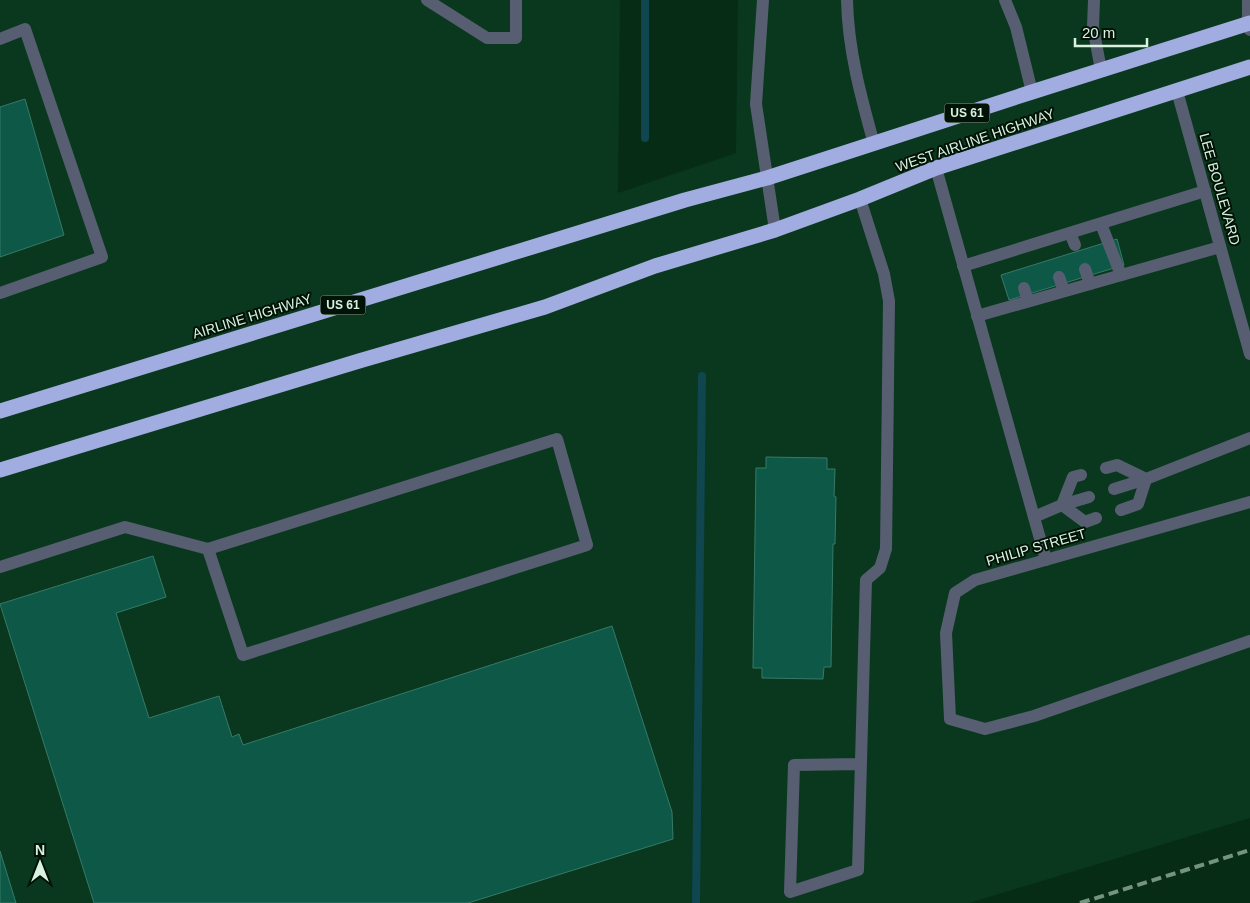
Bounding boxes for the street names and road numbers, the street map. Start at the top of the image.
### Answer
road number: US 61 [944,104,990,122]
street label: WEST AIRLINE HIGHWAY [893,105,1057,175]
street label: LEE BOULEVARD [1196,131,1244,247]
street label: AIRLINE HIGHWAY [191,290,314,342]
road number: US 61 [320,296,366,314]
street label: PHILIP STREET [984,525,1088,569]

